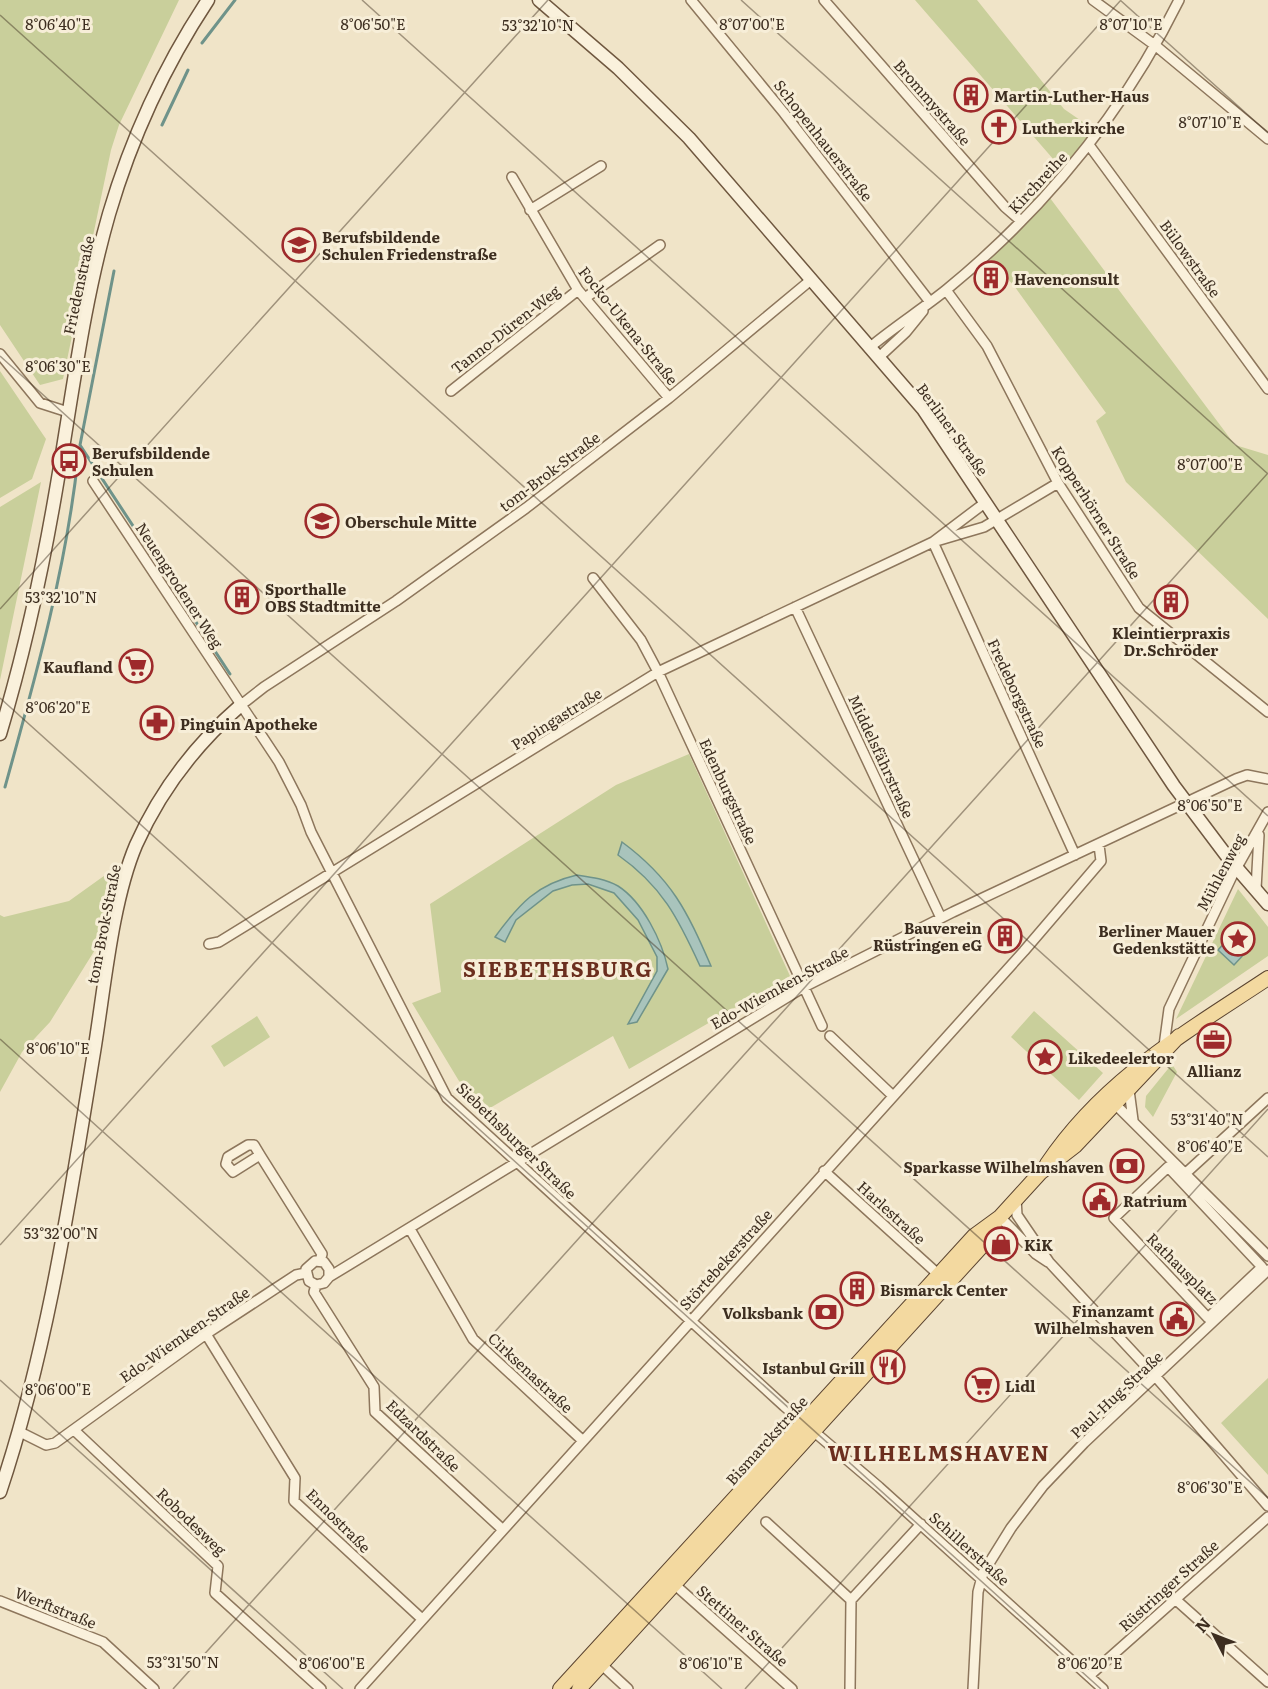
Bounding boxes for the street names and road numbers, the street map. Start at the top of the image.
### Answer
street label: Brommystraße [889,54,977,150]
street label: Schopenhauerstraße [769,74,879,206]
street label: Kirchreihe [1002,146,1072,218]
street label: Bülowstraße [1155,214,1227,302]
street label: Friedenstraße [56,233,100,337]
street label: Focko-Ukena-Straße [574,261,684,390]
street label: Tanno-Düren-Weg [445,279,565,379]
street label: Berliner Straße [911,378,995,480]
street label: tom-Brok-Straße [494,425,605,517]
street label: Kopperhörner Straße [1047,441,1147,583]
street label: Neuengrodener Weg [131,517,230,653]
street label: Fredeborgstraße [983,634,1054,752]
street label: Papingastraße [506,681,606,755]
street label: Middelsfährstraße [843,690,921,822]
street label: Edenburgstraße [694,734,764,848]
street label: Mühlenweg [1190,829,1250,915]
street label: tom-Brok-Straße [80,862,126,986]
street label: Edo-Wiemken-Straße [706,939,852,1034]
street label: Siebethsburger Straße [452,1076,582,1204]
street label: Harlestraße [853,1175,932,1249]
street label: Störtebekerstraße [673,1203,777,1315]
street label: Rathausplatz [1142,1227,1224,1309]
street label: Edo-Wiemken-Straße [114,1280,254,1388]
street label: Cirksenastraße [483,1326,579,1418]
street label: Paul-Hug-Straße [1065,1345,1168,1443]
street label: Bismarckstraße [720,1390,813,1490]
street label: Edzardstraße [382,1394,467,1477]
street label: Robodesweg [152,1482,232,1561]
street label: Ennostraße [301,1482,377,1558]
street label: Schillerstraße [925,1506,1016,1591]
street label: Rüstringer Straße [1113,1534,1223,1636]
street label: Stettiner Straße [692,1579,794,1671]
street label: Werftstraße [12,1580,101,1634]

